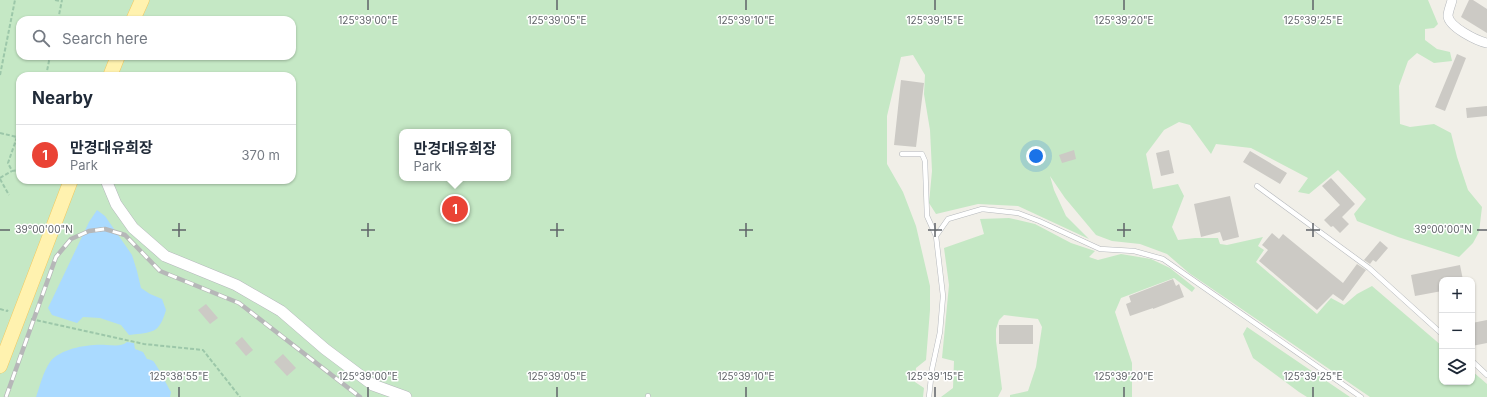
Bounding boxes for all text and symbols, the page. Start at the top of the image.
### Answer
text: 125°39'00"E [338,14,398,26]
text: 125°39'05"E [527,14,587,26]
text: 125°39'10"E [717,14,775,26]
text: 125°39'15"E [907,14,964,26]
text: 125°39'20"E [1094,14,1154,26]
text: 125°39'25"E [1283,14,1343,26]
search box [16,16,296,60]
icon: search [30,27,52,49]
text: Search here [62,29,148,48]
text: Nearby [32,88,93,108]
popup [399,129,511,181]
text: 만경대유희장 [70,138,153,157]
text: 만경대유희장 [414,139,496,158]
your location [1026,146,1046,166]
text: 1 [42,147,48,163]
text: 370 m [242,147,280,163]
text: Park [70,157,98,173]
text: Park [414,158,441,174]
pin: 1 [442,194,468,224]
text: 39°00'00"N [15,223,73,235]
text: 39°00'00"N [1414,223,1472,235]
map controls [1439,277,1475,385]
button: + [1439,277,1475,313]
button: − [1439,313,1475,349]
button: layers [1439,349,1475,385]
text: 125°38'55"E [150,370,209,382]
text: 125°39'00"E [338,370,398,382]
text: 125°39'05"E [527,370,587,382]
text: 125°39'10"E [717,370,775,382]
text: 125°39'15"E [907,370,964,382]
text: 125°39'20"E [1094,370,1154,382]
text: 125°39'25"E [1283,370,1343,382]

